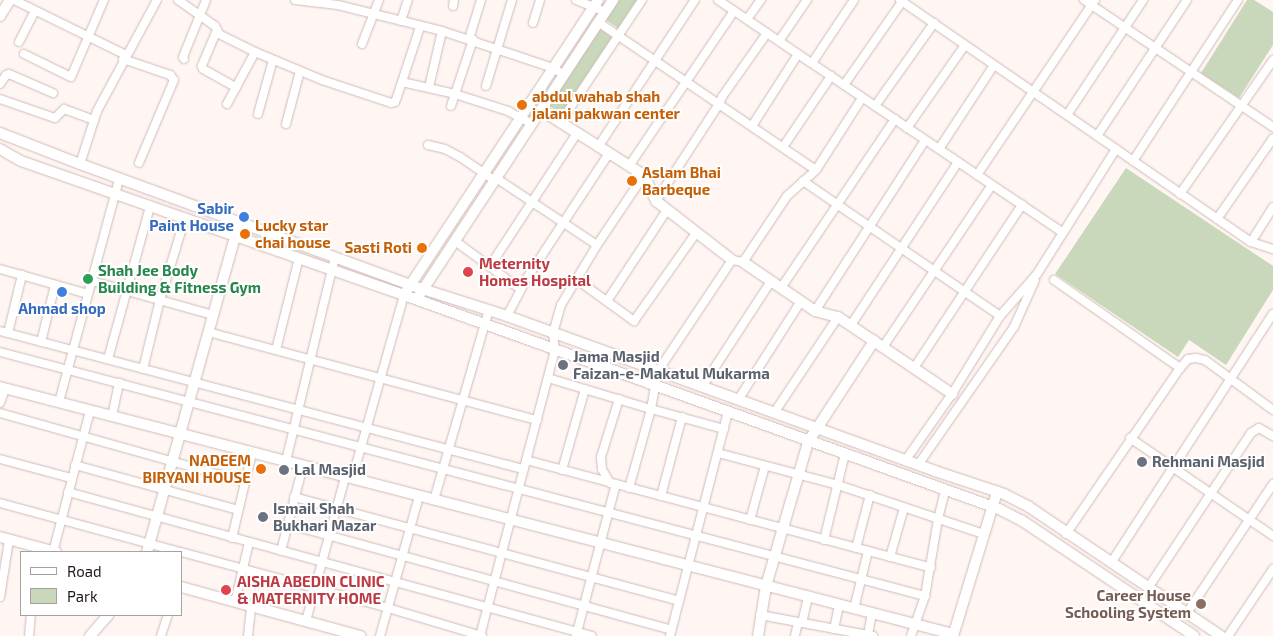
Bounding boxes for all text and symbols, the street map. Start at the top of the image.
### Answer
place label: abdul wahab shah jalani pakwan center [532,87,680,122]
marker: abdul wahab shah jalani pakwan center [516,99,528,111]
place label: Aslam Bhai Barbeque [642,163,721,198]
marker: Aslam Bhai Barbeque [626,175,638,187]
place label: Sabir Paint House [149,199,234,234]
marker: Sabir Paint House [238,211,250,223]
place label: Lucky star chai house [255,216,331,251]
marker: Lucky star chai house [239,228,251,240]
place label: Sasti Roti [344,239,412,257]
marker: Sasti Roti [416,242,428,254]
place label: Meternity Homes Hospital [479,254,591,289]
place label: Shah Jee Body Building & Fitness Gym [98,261,261,296]
marker: Meternity Homes Hospital [461,265,475,279]
marker: Shah Jee Body Building & Fitness Gym [82,273,94,285]
marker: Ahmad shop [56,286,68,298]
place label: Ahmad shop [18,300,106,318]
place label: Jama Masjid Faizan-e-Makatul Mukarma [573,347,770,382]
marker: Jama Masjid Faizan-e-Makatul Mukarma [557,359,569,371]
place label: NADEEM BIRYANI HOUSE [143,451,251,486]
place label: Rehmani Masjid [1152,453,1265,471]
marker: Rehmani Masjid [1136,456,1148,468]
place label: Lal Masjid [294,461,366,479]
marker: NADEEM BIRYANI HOUSE [255,463,267,475]
marker: Lal Masjid [278,464,290,476]
place label: Ismail Shah Bukhari Mazar [273,499,376,534]
marker: Ismail Shah Bukhari Mazar [257,511,269,523]
legend [20,551,182,616]
text: Road [67,562,102,580]
place label: AISHA ABEDIN CLINIC & MATERNITY HOME [237,572,385,607]
marker: AISHA ABEDIN CLINIC & MATERNITY HOME [219,583,233,597]
place label: Career House Schooling System [1065,586,1191,621]
text: Park [67,587,98,605]
marker: Career House Schooling System [1195,598,1207,610]

